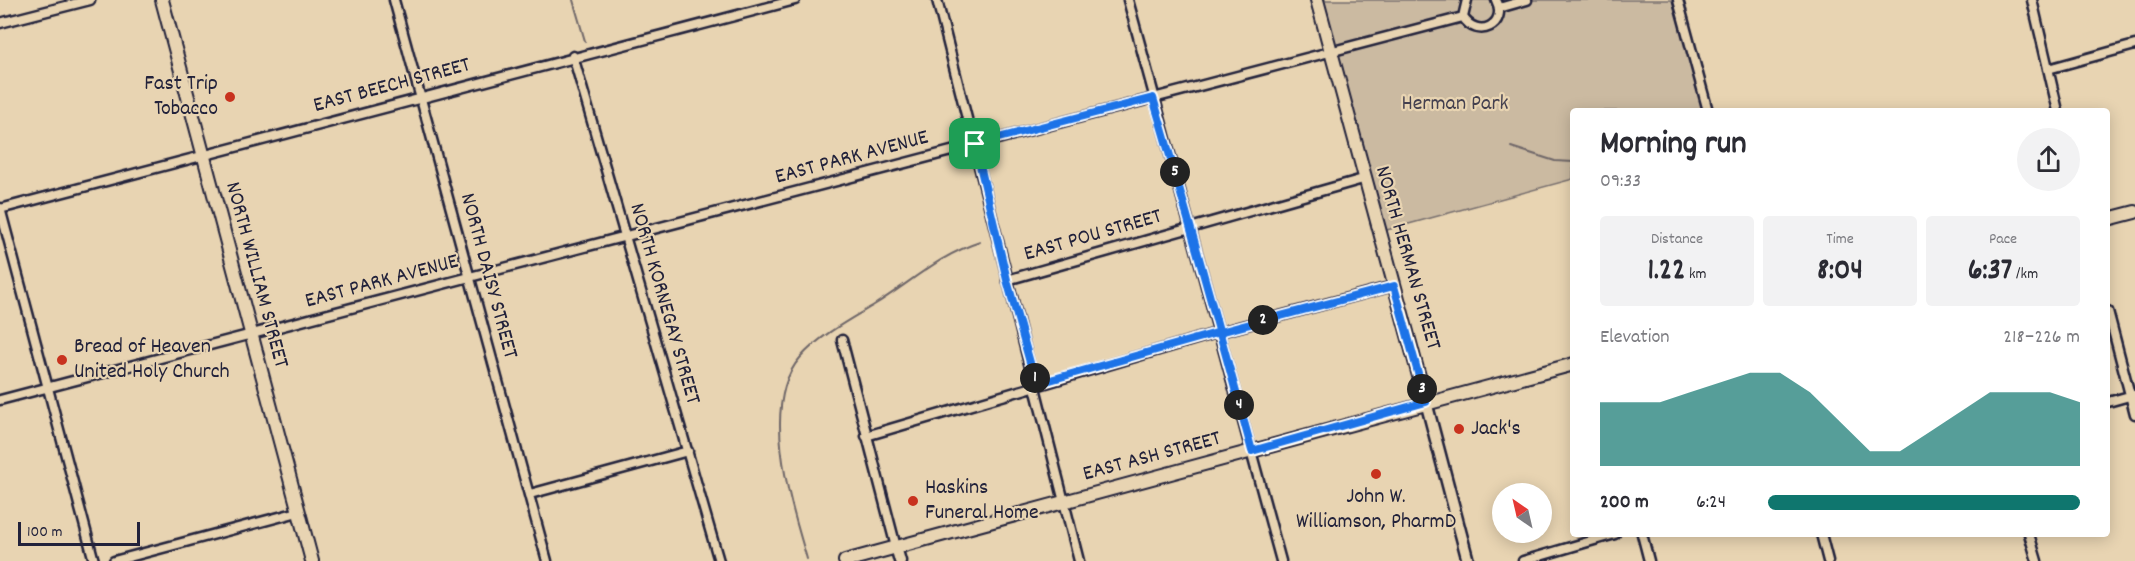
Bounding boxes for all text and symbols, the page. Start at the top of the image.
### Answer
street label: EAST BEECH STREET [310,50,474,122]
place label: Fast Trip Tobacco [144,69,218,125]
park label: Herman Park [1401,89,1509,120]
marker: Fast Trip Tobacco [223,90,237,104]
pin [949,118,1000,169]
text: Morning run [1600,122,1747,169]
street label: EAST PARK AVENUE [772,123,932,193]
icon: arrive [958,127,991,160]
button: share [2017,128,2080,191]
pin: 5 [1160,157,1190,187]
text: 5 [1171,160,1179,183]
street label: NORTH HERMAN STREET [1366,162,1448,354]
text: 09:33 [1600,168,1641,196]
street label: NORTH WILLIAM STREET [216,178,296,372]
street label: NORTH DAISY STREET [451,190,525,362]
street label: NORTH KORNEGAY STREET [620,200,708,408]
street label: EAST POU STREET [1021,202,1166,270]
text: Distance [1651,228,1703,251]
text: Time [1826,228,1854,251]
text: Pace [1989,228,2017,251]
street label: EAST PARK AVENUE [302,247,462,317]
text: 1.22 [1648,251,1685,294]
text: 8:04 [1817,251,1863,294]
text: 6:37 [1968,251,2012,294]
text: km [1685,263,1707,286]
text: /km [2012,263,2038,286]
pin: 2 [1248,305,1278,335]
text: 2 [1260,308,1267,331]
text: Elevation [1600,324,1670,352]
text: 218–226 m [2003,324,2080,352]
place label: Bread of Heaven United Holy Church [74,332,230,388]
marker: Bread of Heaven United Holy Church [55,353,69,367]
pin: 1 [1020,363,1050,393]
text: 1 [1033,366,1037,389]
pin: 3 [1407,374,1437,404]
text: 3 [1418,377,1426,400]
pin: 4 [1224,390,1254,420]
text: 4 [1236,393,1242,416]
place label: Jack's [1471,414,1521,445]
marker: Jack's [1452,422,1466,436]
street label: EAST ASH STREET [1080,424,1225,490]
marker: John W. Williamson, PharmD [1369,467,1383,481]
place label: Haskins Funeral Home [925,473,1039,529]
place label: John W. Williamson, PharmD [1296,482,1456,538]
north arrow [1492,483,1552,543]
map controls [1492,483,1552,543]
text: 200 m [1600,489,1649,517]
text: 6:24 [1696,489,1726,517]
marker: Haskins Funeral Home [906,494,920,508]
scale bar [18,519,140,546]
text: 100 m [27,521,63,544]

